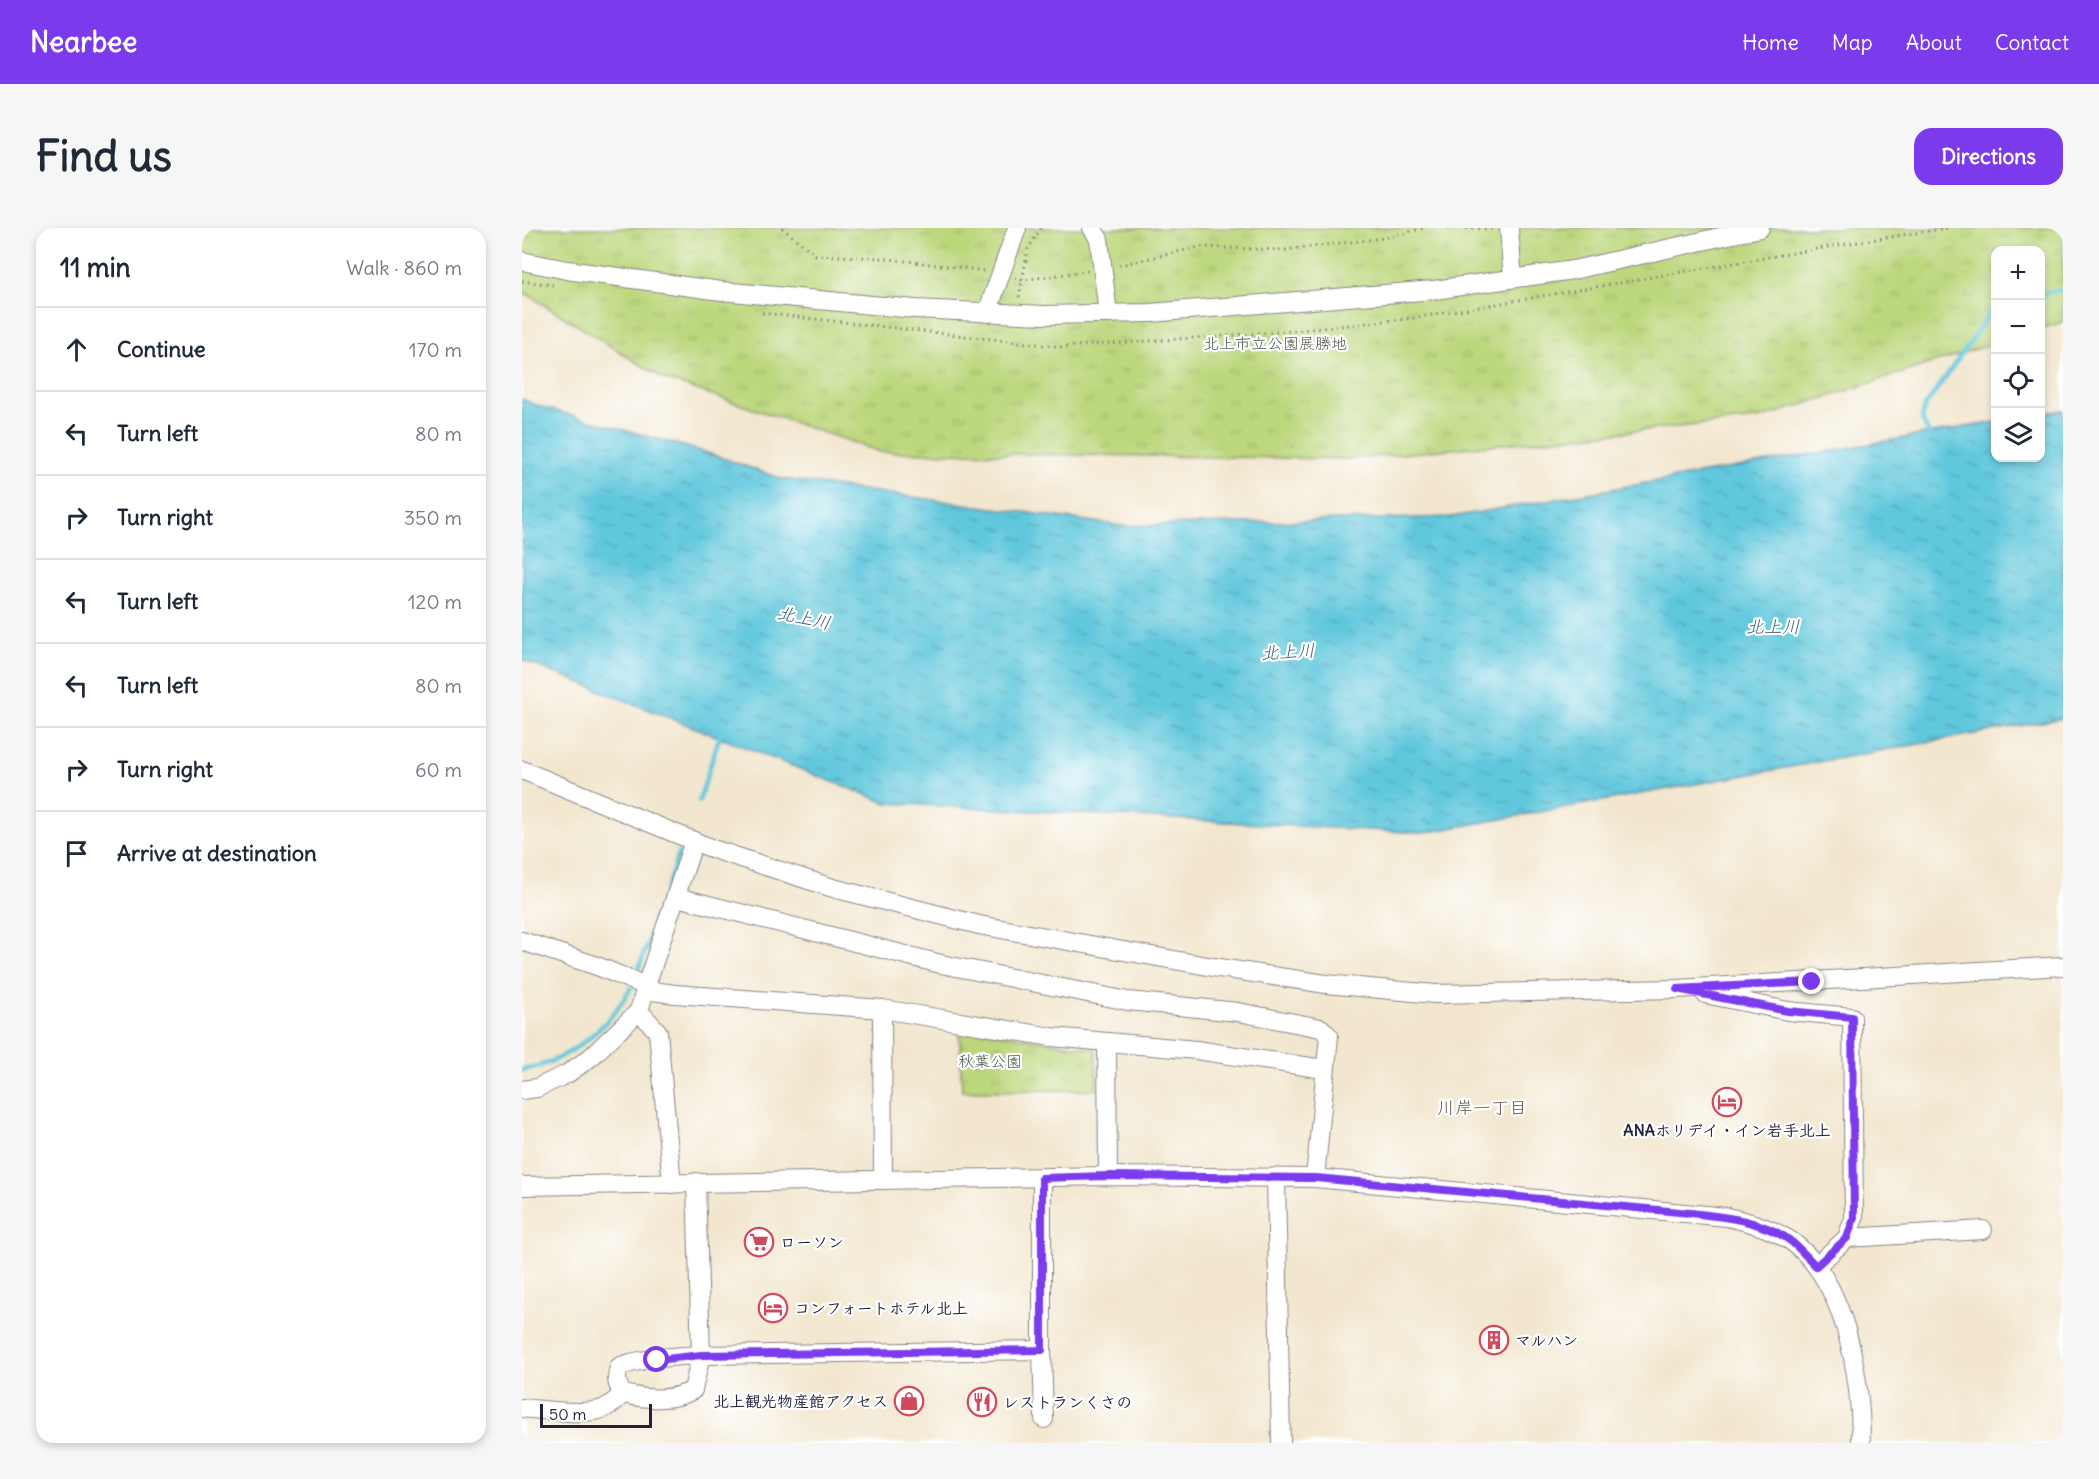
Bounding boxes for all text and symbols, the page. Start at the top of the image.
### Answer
text: Nearbee [30,24,137,60]
text: Home [1742,29,1799,56]
text: Map [1832,29,1873,56]
text: About [1906,29,1962,56]
text: Contact [1995,29,2069,56]
button: Directions [1914,128,2063,185]
text: Find us [36,130,172,182]
map controls [1991,246,2045,462]
button: + [1991,246,2045,300]
text: 11 min [60,251,131,284]
text: Walk · 860 m [346,255,462,280]
button: − [1991,300,2045,354]
icon: ahead [60,333,93,366]
park label: 北上市立公園展勝地 [1203,333,1347,353]
text: Continue [117,335,206,363]
text: 170 m [409,337,462,362]
button: locate [1991,354,2045,408]
button: layers [1991,408,2045,462]
icon: left [60,417,93,450]
text: Turn left [117,419,198,447]
text: 80 m [415,421,462,446]
icon: right [60,501,93,534]
text: Turn right [117,503,213,531]
text: 350 m [404,505,462,530]
icon: left [60,585,93,618]
text: Turn left [117,587,198,615]
text: 120 m [408,589,462,614]
water label: 北上川 [775,601,833,634]
water label: 北上川 [1746,615,1800,638]
water label: 北上川 [1260,639,1316,664]
icon: left [60,669,93,702]
text: Turn left [117,671,198,699]
text: 80 m [415,673,462,698]
icon: right [60,753,93,786]
text: Turn right [117,755,213,783]
text: 60 m [415,757,462,782]
icon: arrive [60,837,93,870]
text: Arrive at destination [117,839,317,867]
route end [1798,968,1824,994]
park label: 秋葉公園 [958,1051,1022,1071]
hotel icon: ANAホリデイ・イン岩手北上 [1711,1086,1743,1118]
district label: 川岸一丁目 [1437,1096,1527,1119]
place label: ANAホリデイ・イン岩手北上 [1623,1120,1831,1140]
supermarket icon: ローソン [743,1226,775,1258]
place label: ローソン [780,1232,844,1252]
hotel icon: コンフォートホテル北上 [757,1292,789,1324]
place label: コンフォートホテル北上 [794,1298,968,1318]
building icon: マルハン [1478,1324,1510,1356]
place label: マルハン [1515,1330,1578,1350]
route start [643,1346,669,1372]
shop icon: 北上観光物産館アクセス [893,1385,925,1417]
restaurant icon: レストランくさの [966,1386,998,1418]
place label: 北上観光物産館アクセス [713,1391,888,1411]
place label: レストランくさの [1003,1392,1132,1412]
scale bar [540,1401,652,1428]
text: 50 m [549,1404,587,1424]

